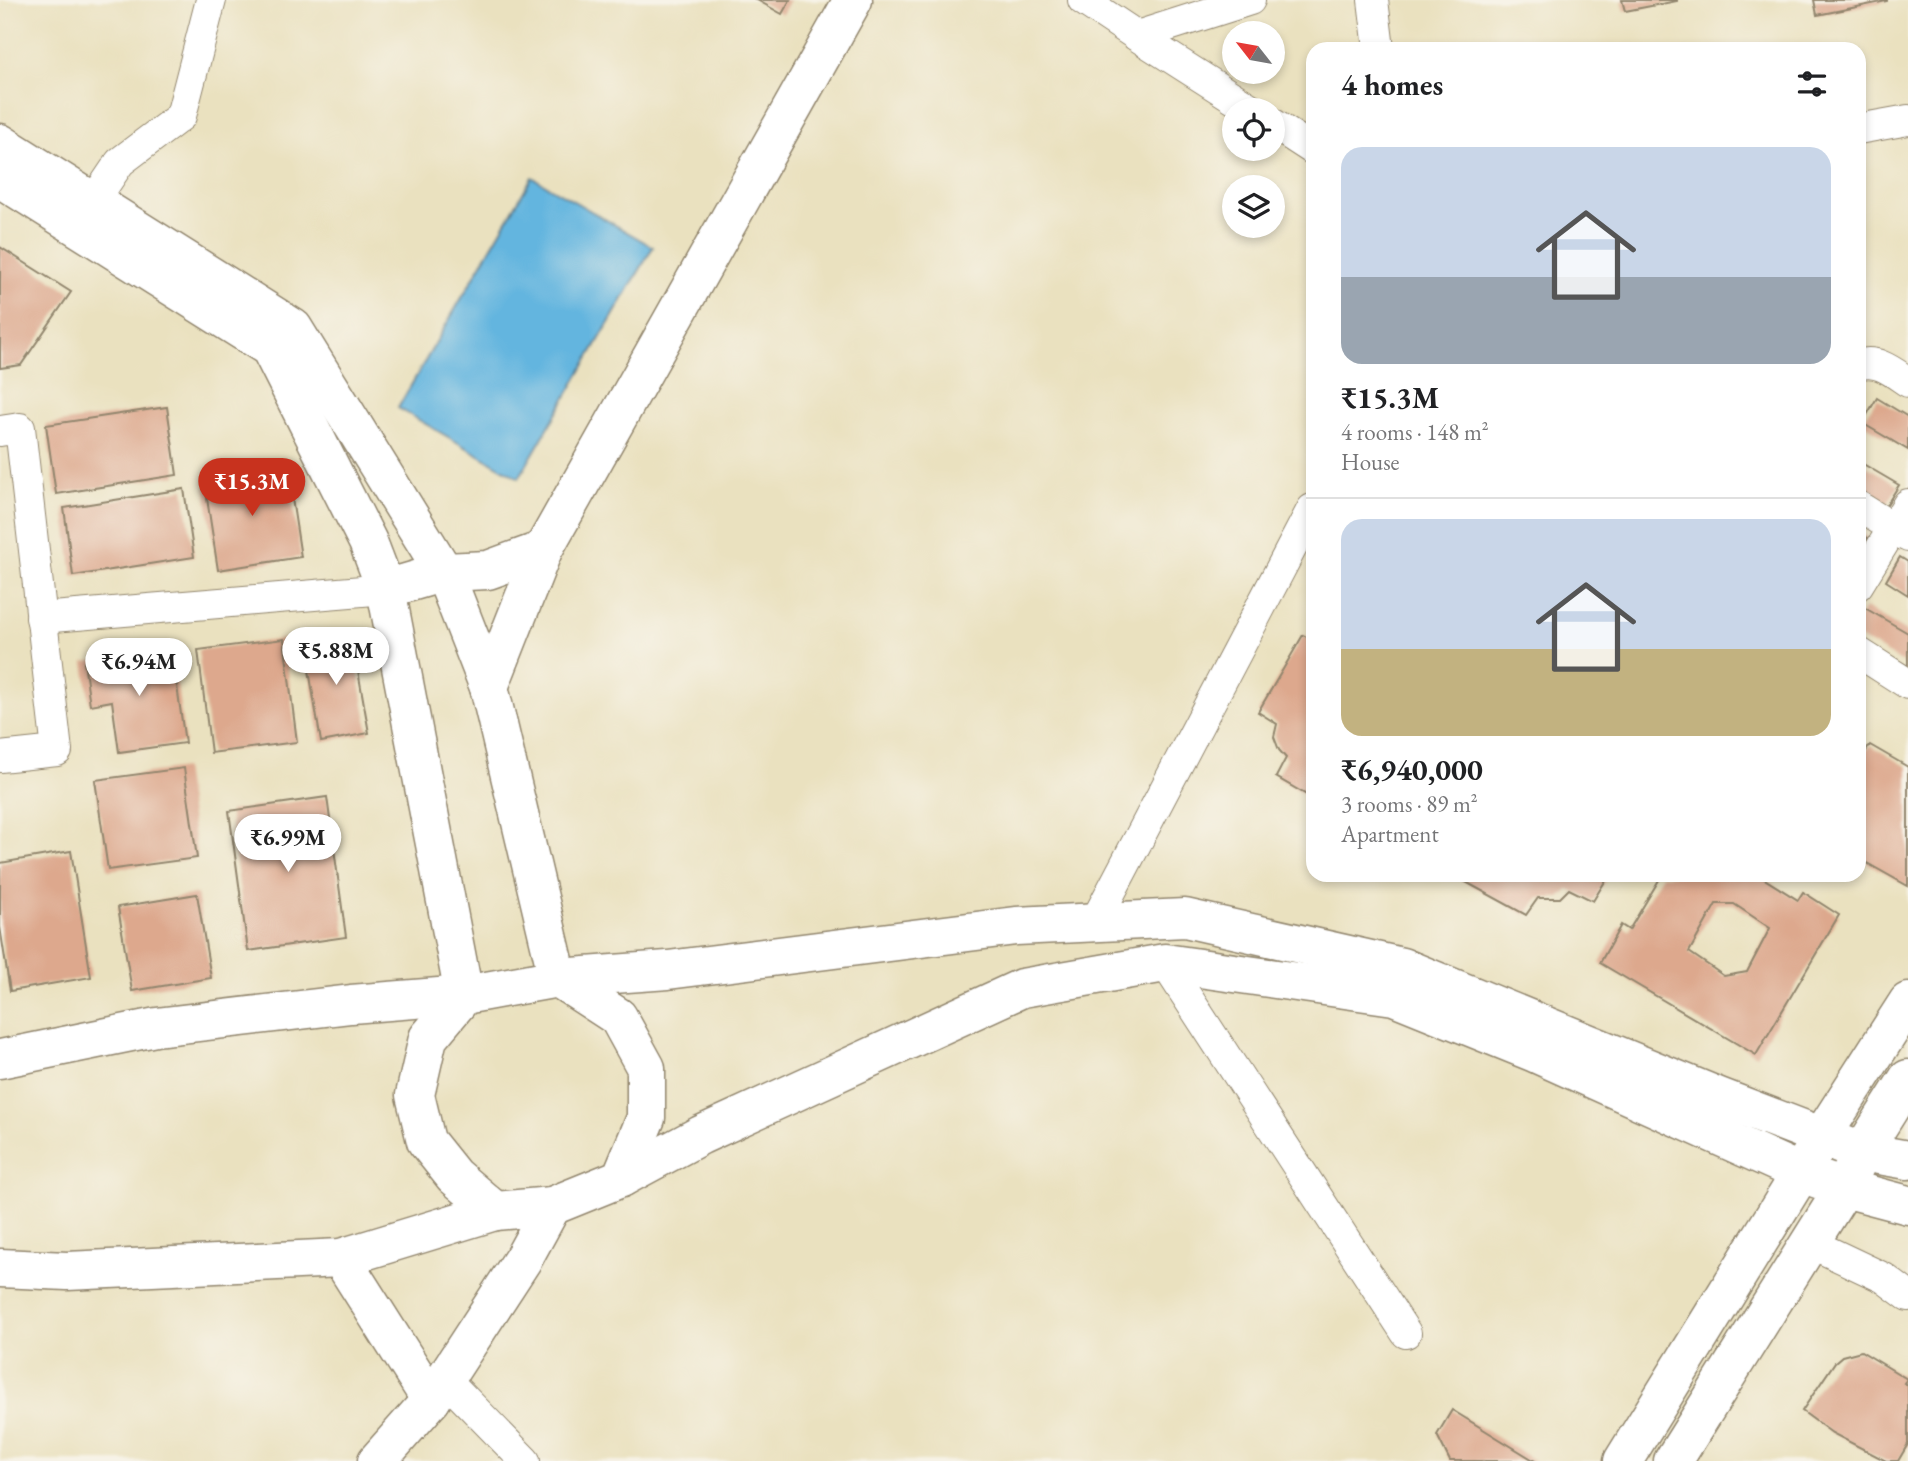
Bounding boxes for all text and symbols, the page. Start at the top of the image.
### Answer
north arrow [1222,21,1284,84]
map controls [1222,21,1285,238]
text: 4 homes [1341,65,1443,104]
icon: filters [1793,65,1831,103]
button: locate [1222,98,1285,161]
button: layers [1222,175,1285,238]
icon: home [1523,192,1649,318]
text: ₹15.3M [1341,378,1439,417]
text: 4 rooms · 148 m² [1341,417,1489,447]
text: House [1341,447,1400,477]
pin: ₹15.3M [195,458,309,518]
text: ₹15.3M [214,466,290,496]
icon: home [1523,564,1649,690]
pin: ₹5.88M [279,628,393,687]
text: ₹5.88M [298,635,374,665]
pin: ₹6.94M [82,638,196,698]
text: ₹6.94M [101,646,177,676]
text: ₹6,940,000 [1341,750,1483,789]
text: 3 rooms · 89 m² [1341,789,1478,819]
pin: ₹6.99M [231,814,345,874]
text: Apartment [1341,819,1439,849]
text: ₹6.99M [250,822,326,852]

